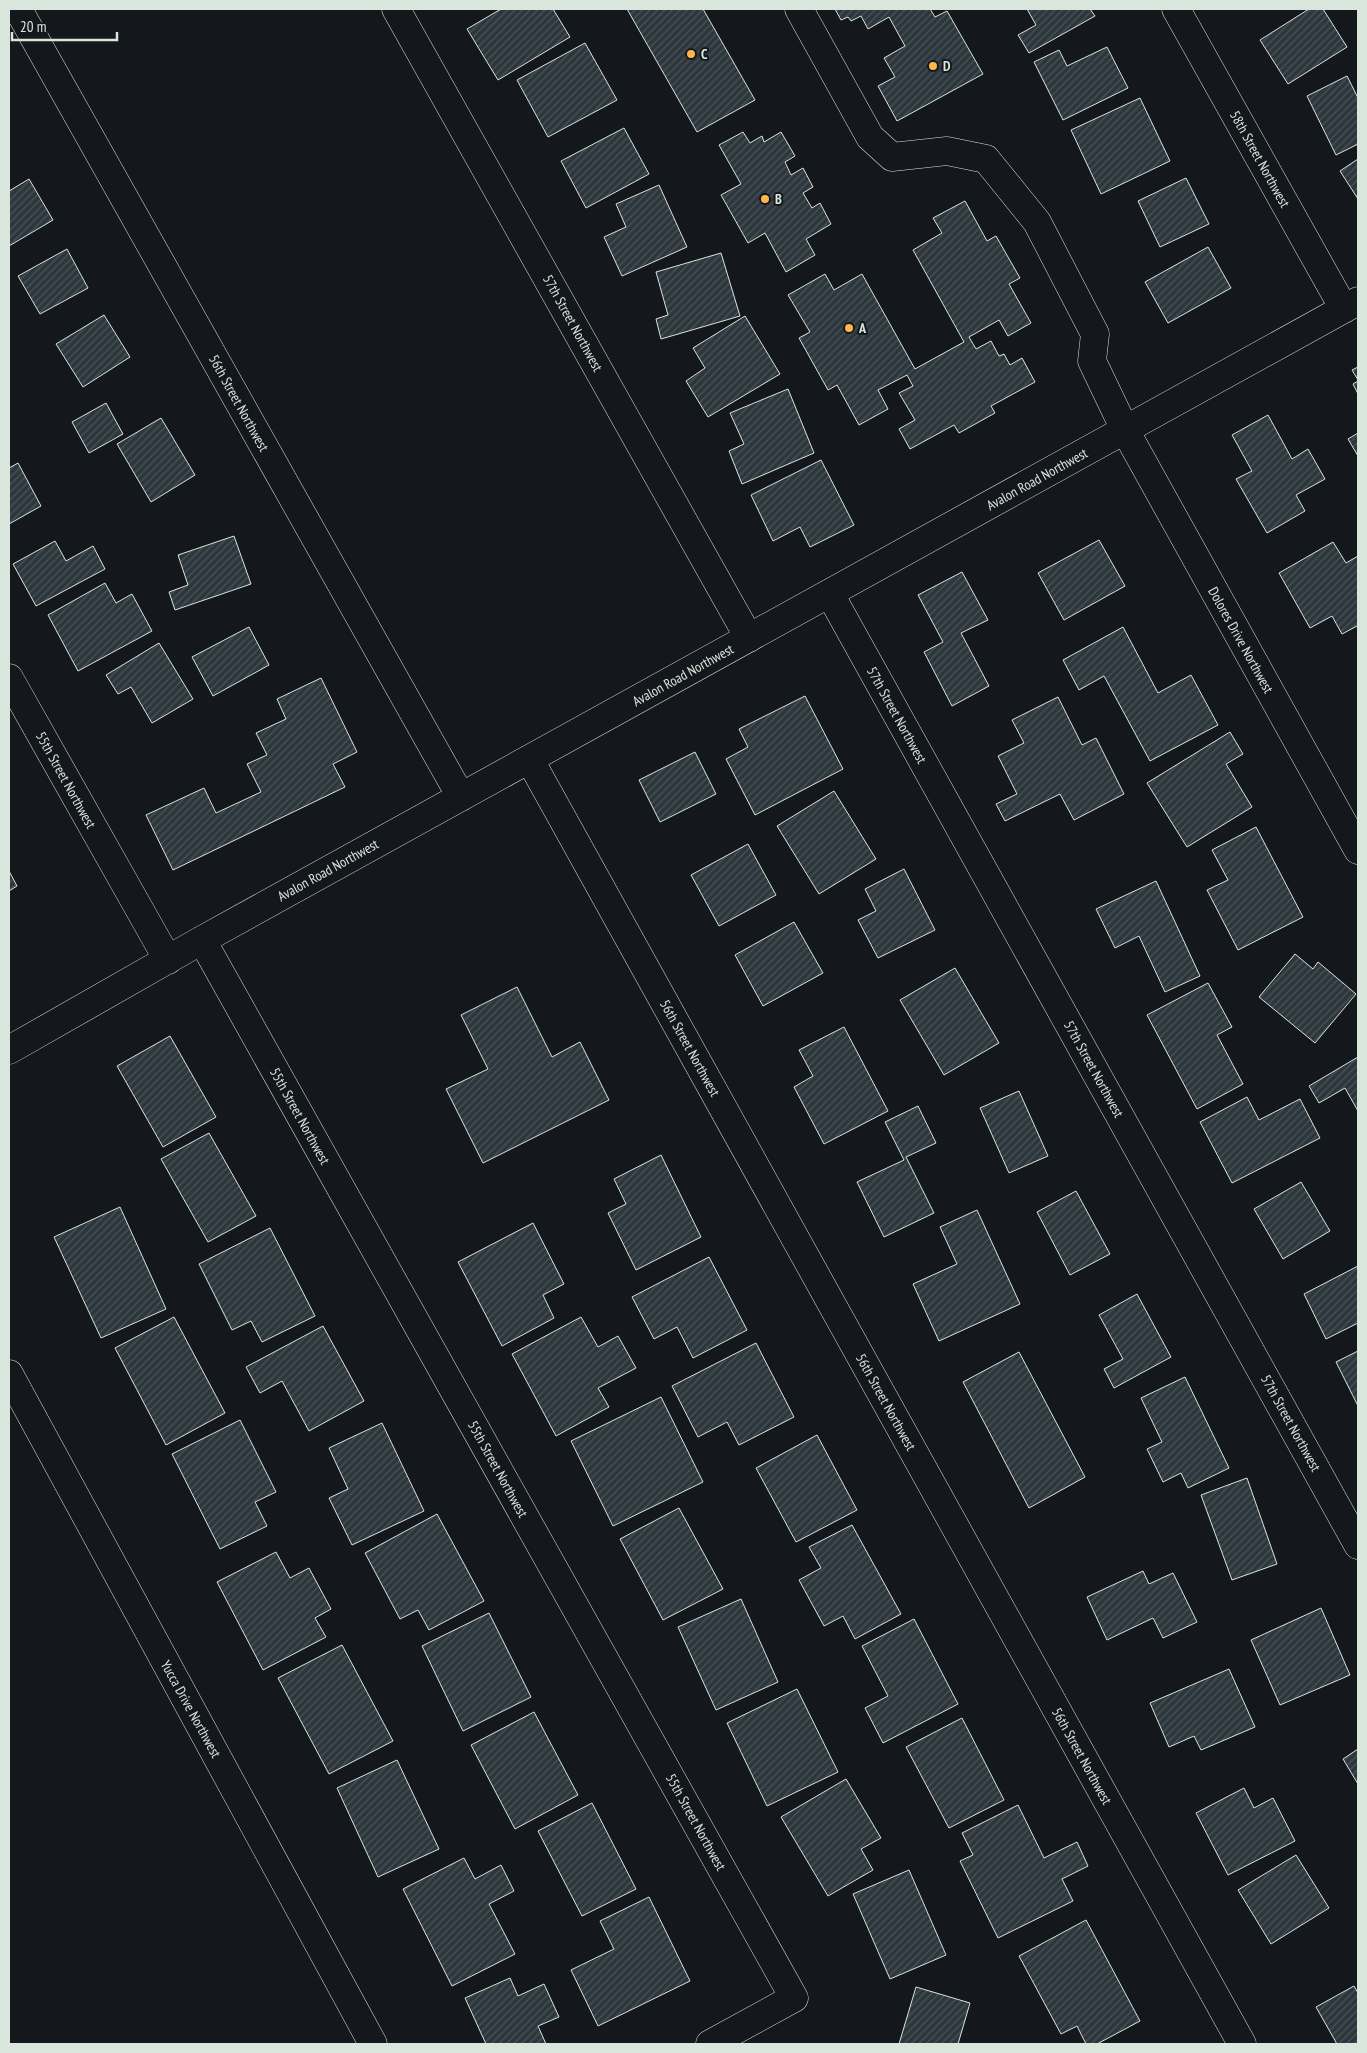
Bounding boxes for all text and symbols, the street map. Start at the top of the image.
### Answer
scale bar [12,10,118,42]
text: 20 m [20,17,46,36]
place label: C [701,45,708,63]
marker: C [685,48,697,60]
place label: D [943,57,951,75]
marker: D [927,60,939,72]
street label: 58th Street Northwest [1226,107,1294,211]
place label: B [775,190,782,208]
marker: B [759,193,771,205]
street label: 57th Street Northwest [539,272,607,375]
place label: A [858,319,867,337]
marker: A [843,322,855,334]
street label: 56th Street Northwest [205,351,273,455]
street label: Avalon Road Northwest [983,444,1091,514]
street label: Dolores Drive Northwest [1204,584,1278,696]
street label: Avalon Road Northwest [629,640,737,710]
street label: 57th Street Northwest [863,664,931,767]
street label: 55th Street Northwest [32,728,100,832]
street label: Avalon Road Northwest [274,835,382,905]
street label: 56th Street Northwest [656,996,724,1100]
street label: 57th Street Northwest [1060,1018,1128,1121]
street label: 55th Street Northwest [266,1064,334,1168]
street label: 56th Street Northwest [852,1350,920,1454]
street label: 57th Street Northwest [1257,1372,1325,1475]
street label: 55th Street Northwest [464,1417,532,1521]
street label: Yucca Drive Northwest [157,1657,225,1761]
street label: 56th Street Northwest [1048,1704,1116,1808]
street label: 55th Street Northwest [662,1770,730,1874]

